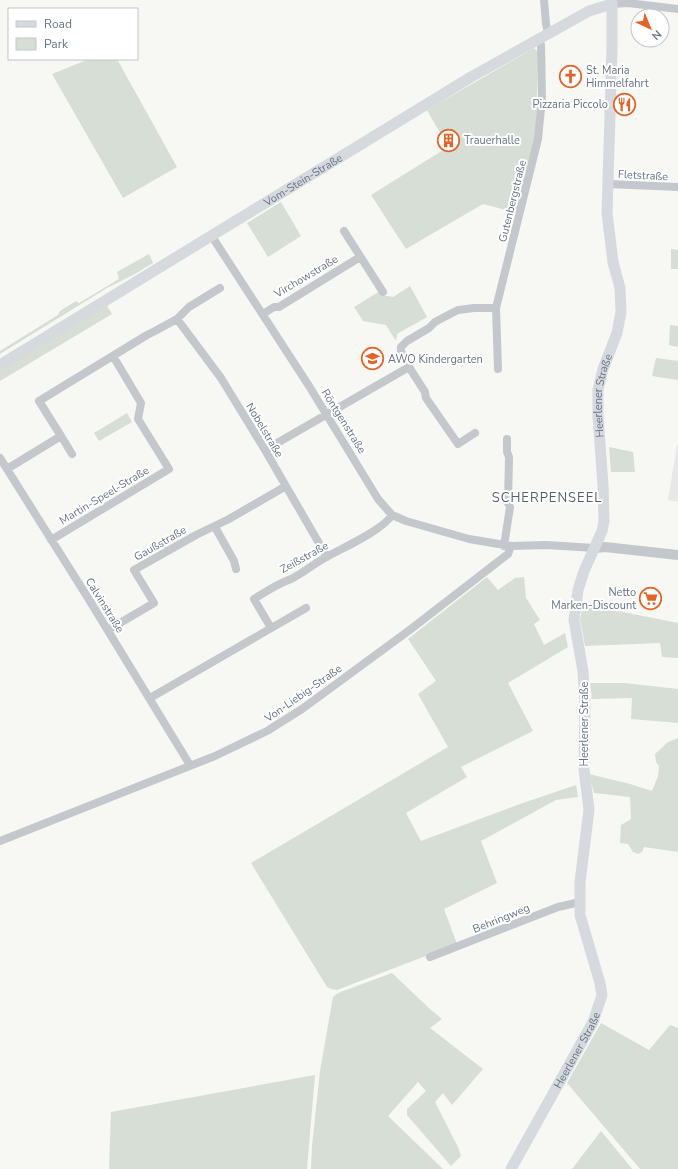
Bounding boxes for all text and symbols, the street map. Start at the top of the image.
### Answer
legend [8,8,138,60]
north arrow [630,8,670,48]
text: Road [44,16,72,32]
text: N [648,27,665,43]
text: Park [44,36,69,52]
church icon: St. Maria Himmelfahrt [558,63,584,89]
place label: St. Maria Himmelfahrt [586,63,649,91]
restaurant icon: Pizzaria Piccolo [611,91,637,117]
place label: Pizzaria Piccolo [532,97,608,112]
building icon: Trauerhalle [436,127,462,153]
place label: Trauerhalle [464,133,520,148]
street label: Vom-Stein-Straße [260,150,345,211]
street label: Gutenbergstraße [495,158,530,244]
street label: Fletstraße [617,167,669,184]
street label: Virchowstraße [271,251,341,302]
school or university icon: AWO Kindergarten [360,346,386,372]
place label: AWO Kindergarten [388,352,483,367]
street label: Heerlener Straße [591,352,616,438]
street label: Röntgenstraße [318,386,369,456]
street label: Nobelstraße [242,400,287,460]
street label: Martin-Speel-Straße [57,463,152,528]
district label: SCHERPENSEEL [492,489,602,507]
street label: Gaußstraße [131,522,189,564]
street label: Zeißstraße [278,538,331,577]
street label: Calvinstraße [82,575,127,636]
place label: Netto Marken-Discount [551,585,636,613]
supermarket icon: Netto Marken-Discount [638,585,664,611]
street label: Von-Liebig-Straße [261,661,345,726]
street label: Heerlener Straße [577,681,592,766]
street label: Behringweg [470,900,532,937]
street label: Heerlener Straße [550,1010,604,1091]

